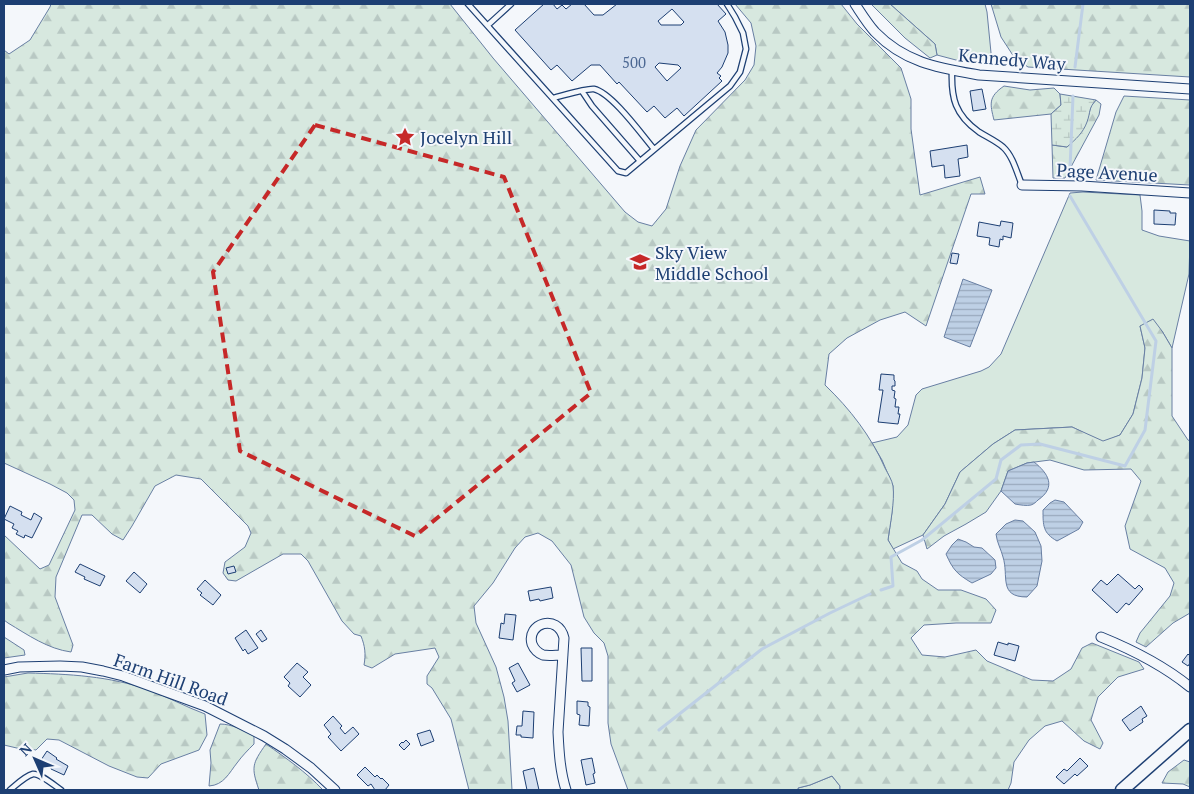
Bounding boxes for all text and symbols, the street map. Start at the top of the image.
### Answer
street label: Kennedy Way [957,42,1068,76]
house number: 500 [622,52,646,72]
place label: Jocelyn Hill [420,125,512,149]
place icon: Jocelyn Hill [394,126,416,148]
street label: Page Avenue [1056,157,1158,187]
place label: Sky View Middle School [655,240,769,285]
school or university icon: Sky View Middle School [629,251,651,273]
street label: Farm Hill Road [111,647,231,711]
north arrow [10,734,60,784]
text: N [15,739,36,760]

